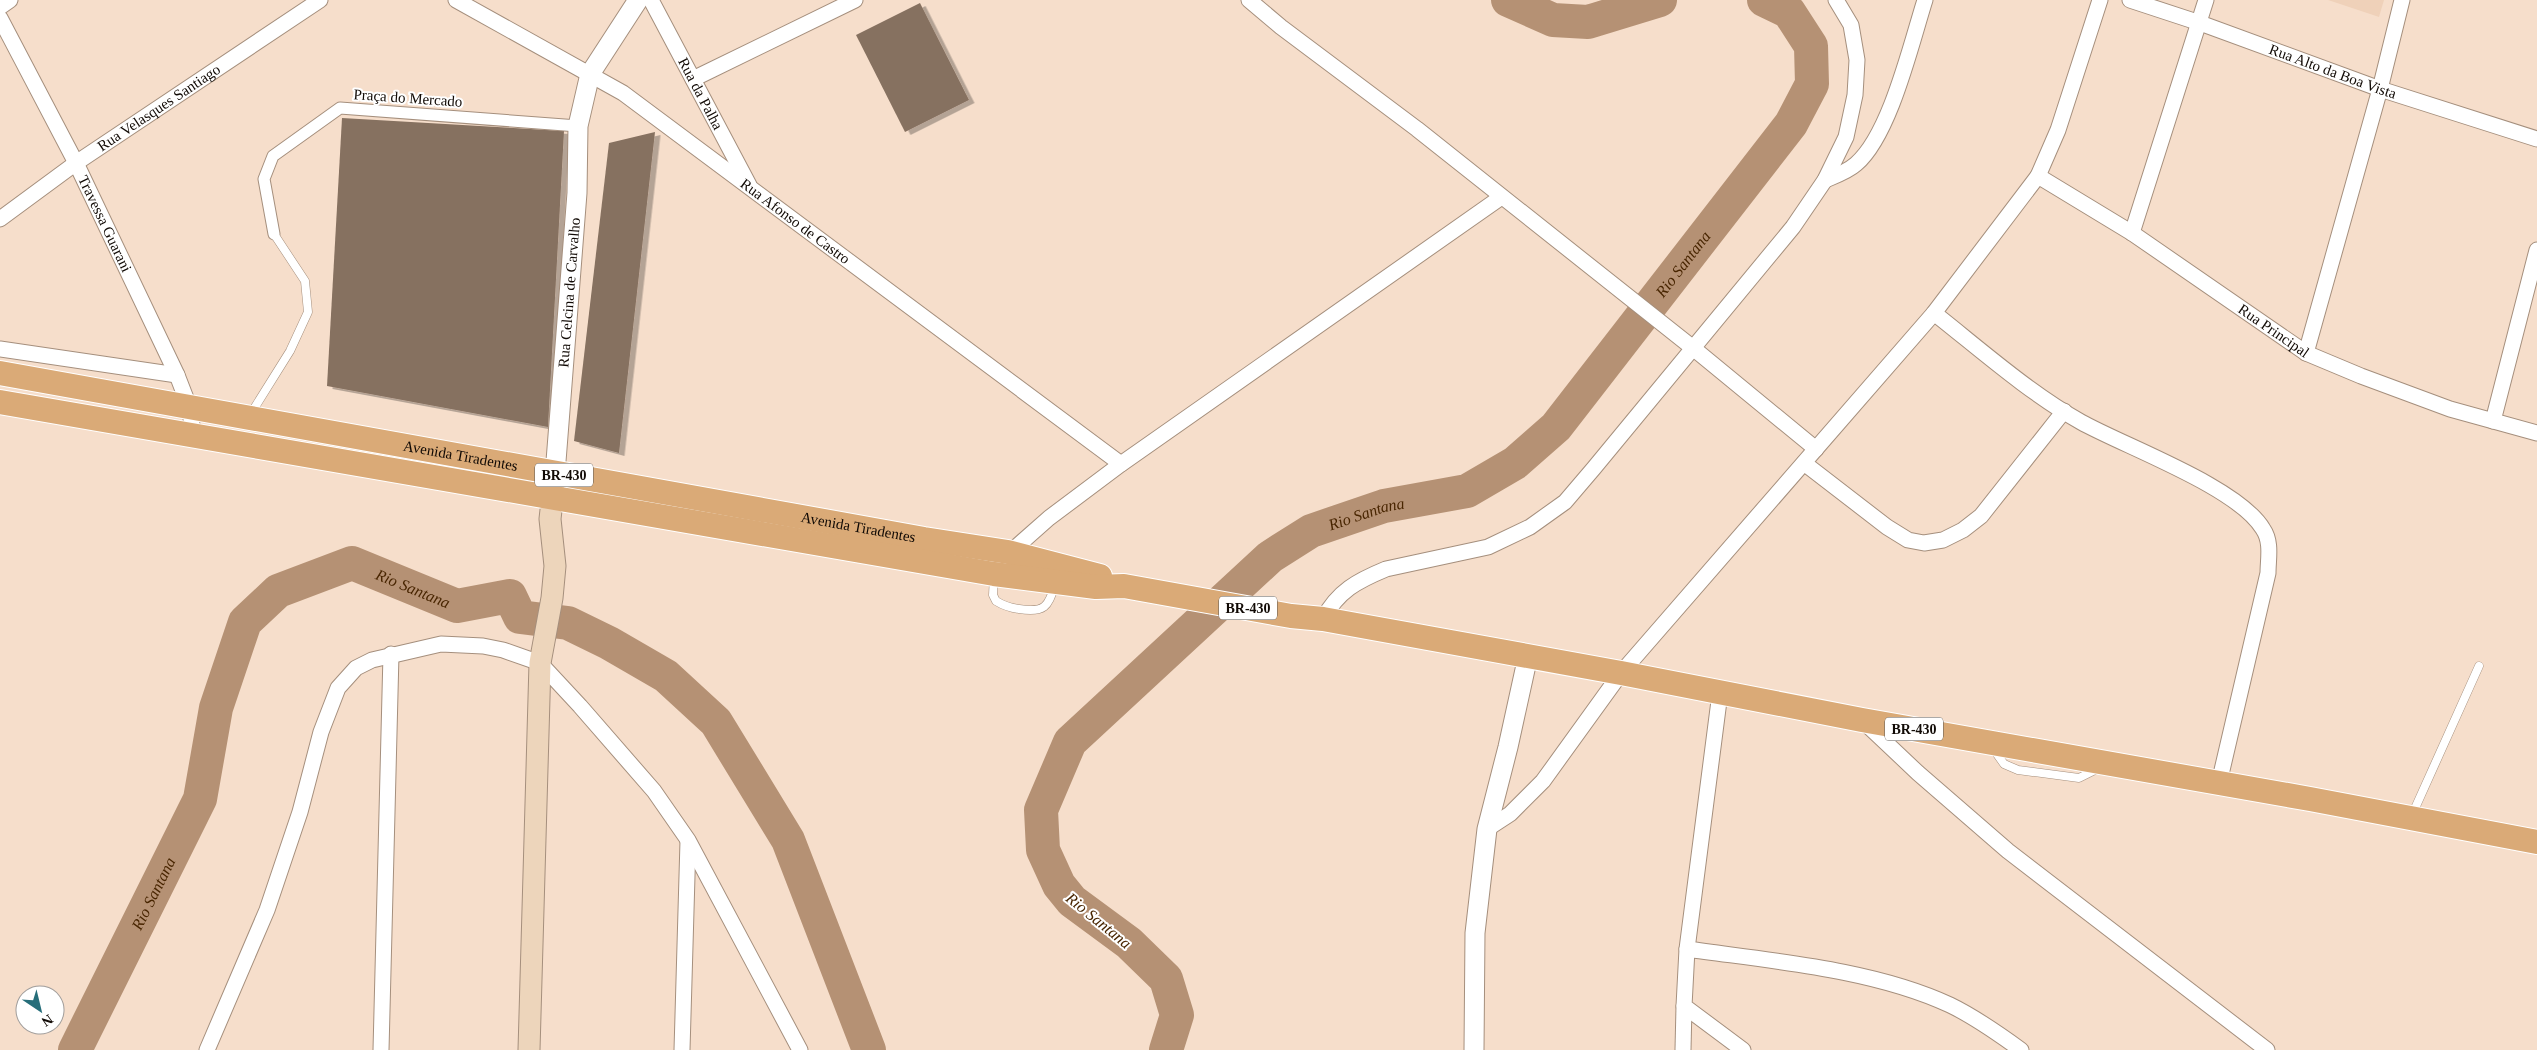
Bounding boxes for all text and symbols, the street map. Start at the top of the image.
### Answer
street label: Rua Alto da Boa Vista [2267,41,2399,102]
street label: Rua da Palha [675,55,726,133]
street label: Rua Velasques Santiago [95,61,223,154]
street label: Praça do Mercado [353,86,463,110]
street label: Travessa Guarani [75,173,135,275]
street label: Rua Afonso de Castro [738,175,853,267]
street label: Rua Celcina de Carvalho [555,217,583,368]
water label: Rio Santana [1652,228,1714,301]
street label: Rua Principal [2235,301,2312,361]
street label: Avenida Tiradentes [402,438,519,474]
road number: BR-430 [535,464,593,486]
water label: Rio Santana [1325,495,1406,534]
street label: Avenida Tiradentes [800,509,917,545]
water label: Rio Santana [372,565,453,611]
road number: BR-430 [1219,596,1277,620]
road number: BR-430 [1885,718,1943,741]
water label: Rio Santana [128,855,179,933]
water label: Rio Santana [1062,888,1135,952]
north arrow [15,985,65,1035]
text: N [39,1011,56,1029]

